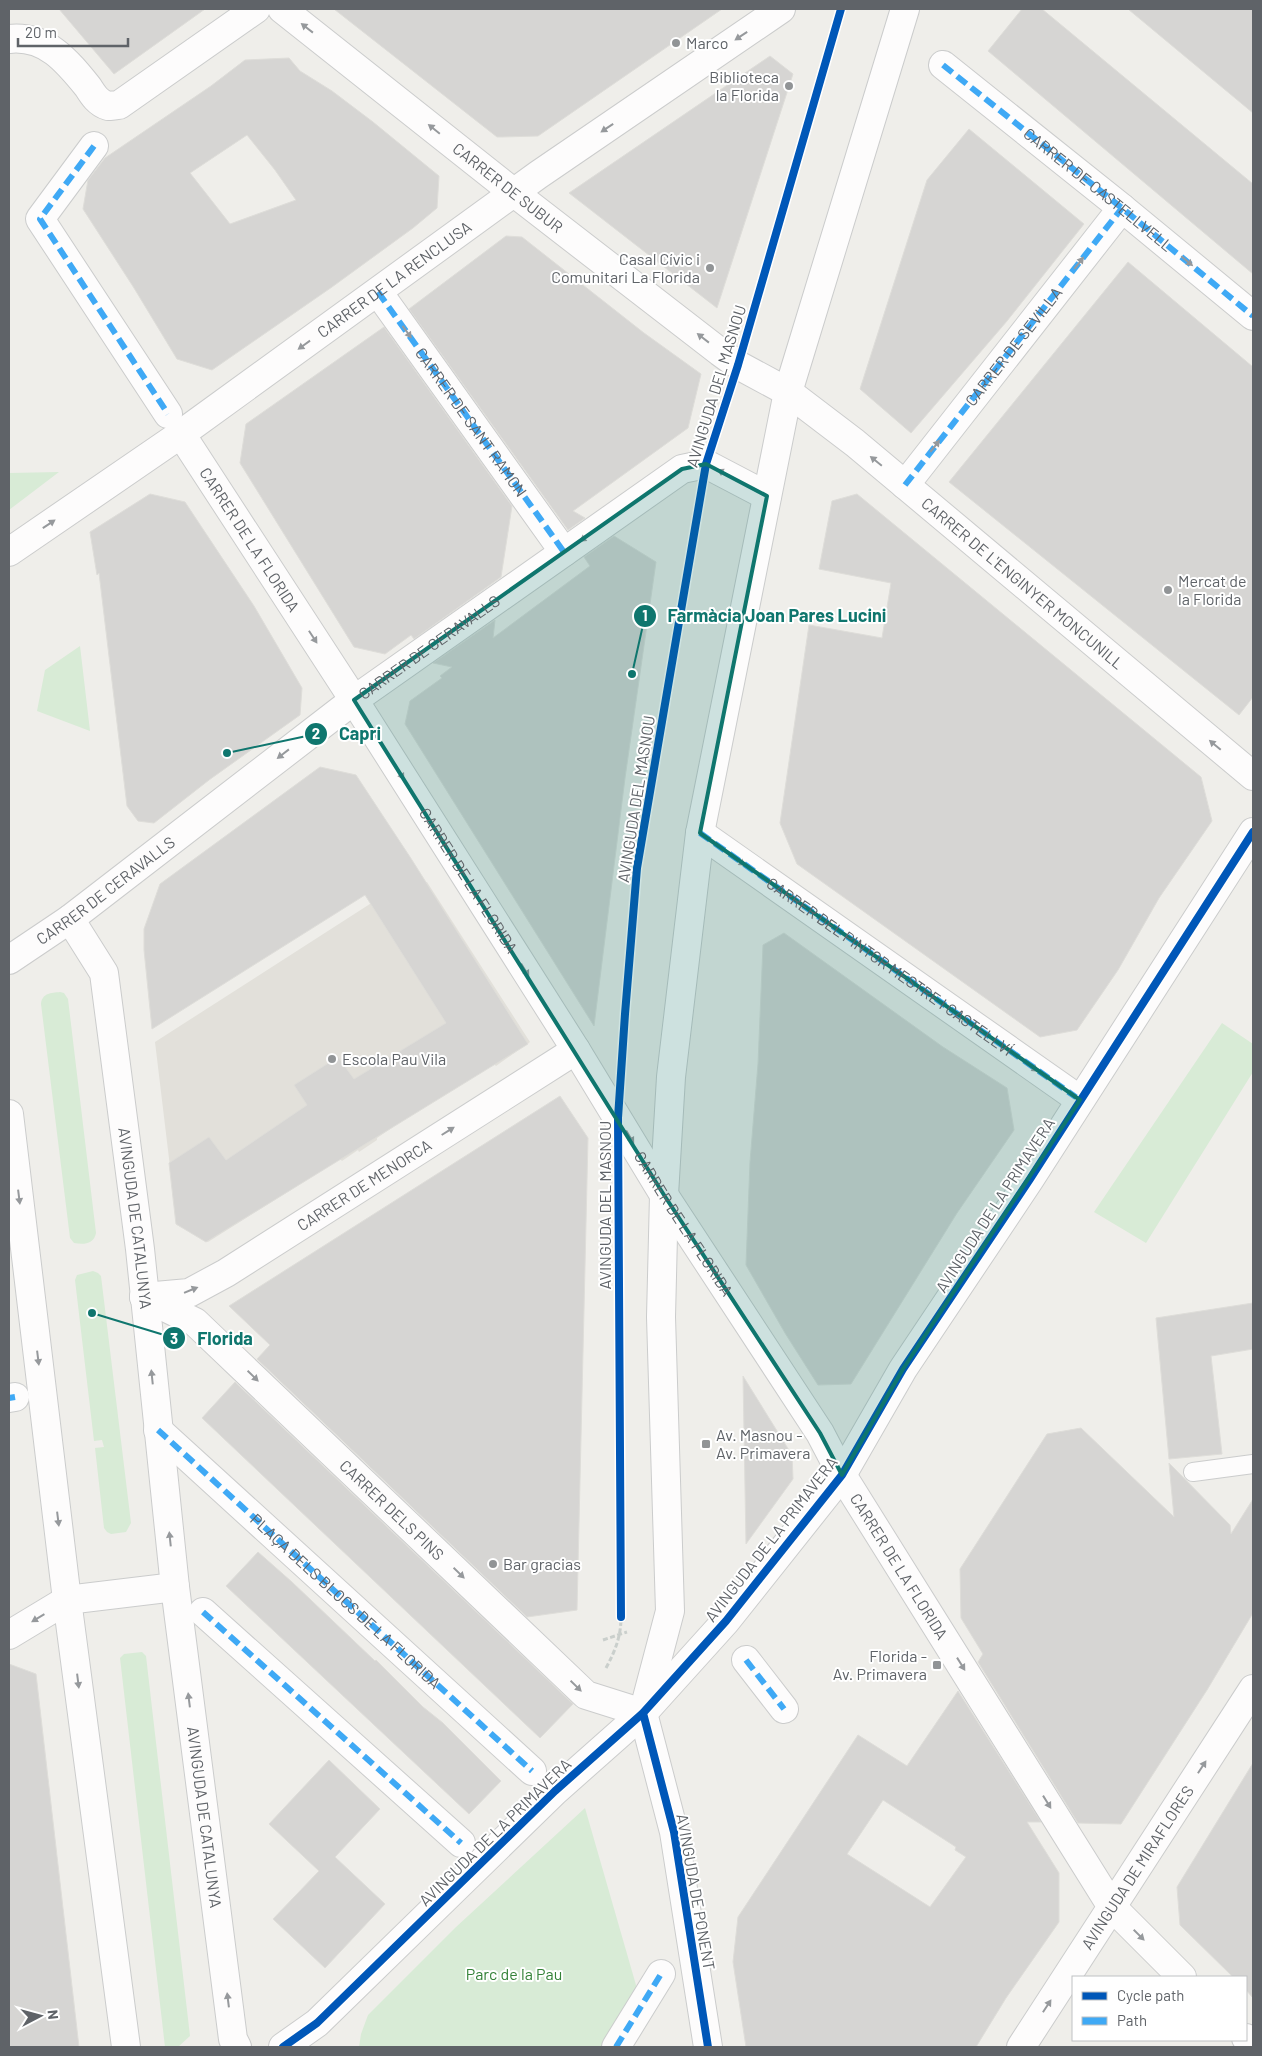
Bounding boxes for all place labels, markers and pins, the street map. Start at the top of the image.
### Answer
place label: Marco [686,33,728,52]
marker: Marco [670,37,682,49]
place label: Biblioteca la Florida [709,67,779,104]
marker: Biblioteca la Florida [783,80,795,92]
place label: Casal Cívic i Comunitari La Florida [551,249,700,286]
marker: Casal Cívic i Comunitari La Florida [704,262,716,274]
place label: Mercat de la Florida [1178,571,1246,608]
marker: Mercat de la Florida [1162,584,1174,596]
callout: Farmàcia Joan Pares Lucini [633,599,896,632]
callout: Capri [304,717,391,750]
place label: Escola Pau Vila [342,1049,446,1068]
marker: Escola Pau Vila [326,1053,338,1065]
callout: Florida [162,1322,262,1355]
place label: Av. Masnou - Av. Primavera [716,1425,810,1462]
marker: Av. Masnou - Av. Primavera [700,1438,712,1450]
place label: Bar gracias [503,1554,581,1573]
marker: Bar gracias [487,1558,499,1570]
place label: Florida - Av. Primavera [833,1646,927,1683]
marker: Florida - Av. Primavera [931,1659,943,1671]

